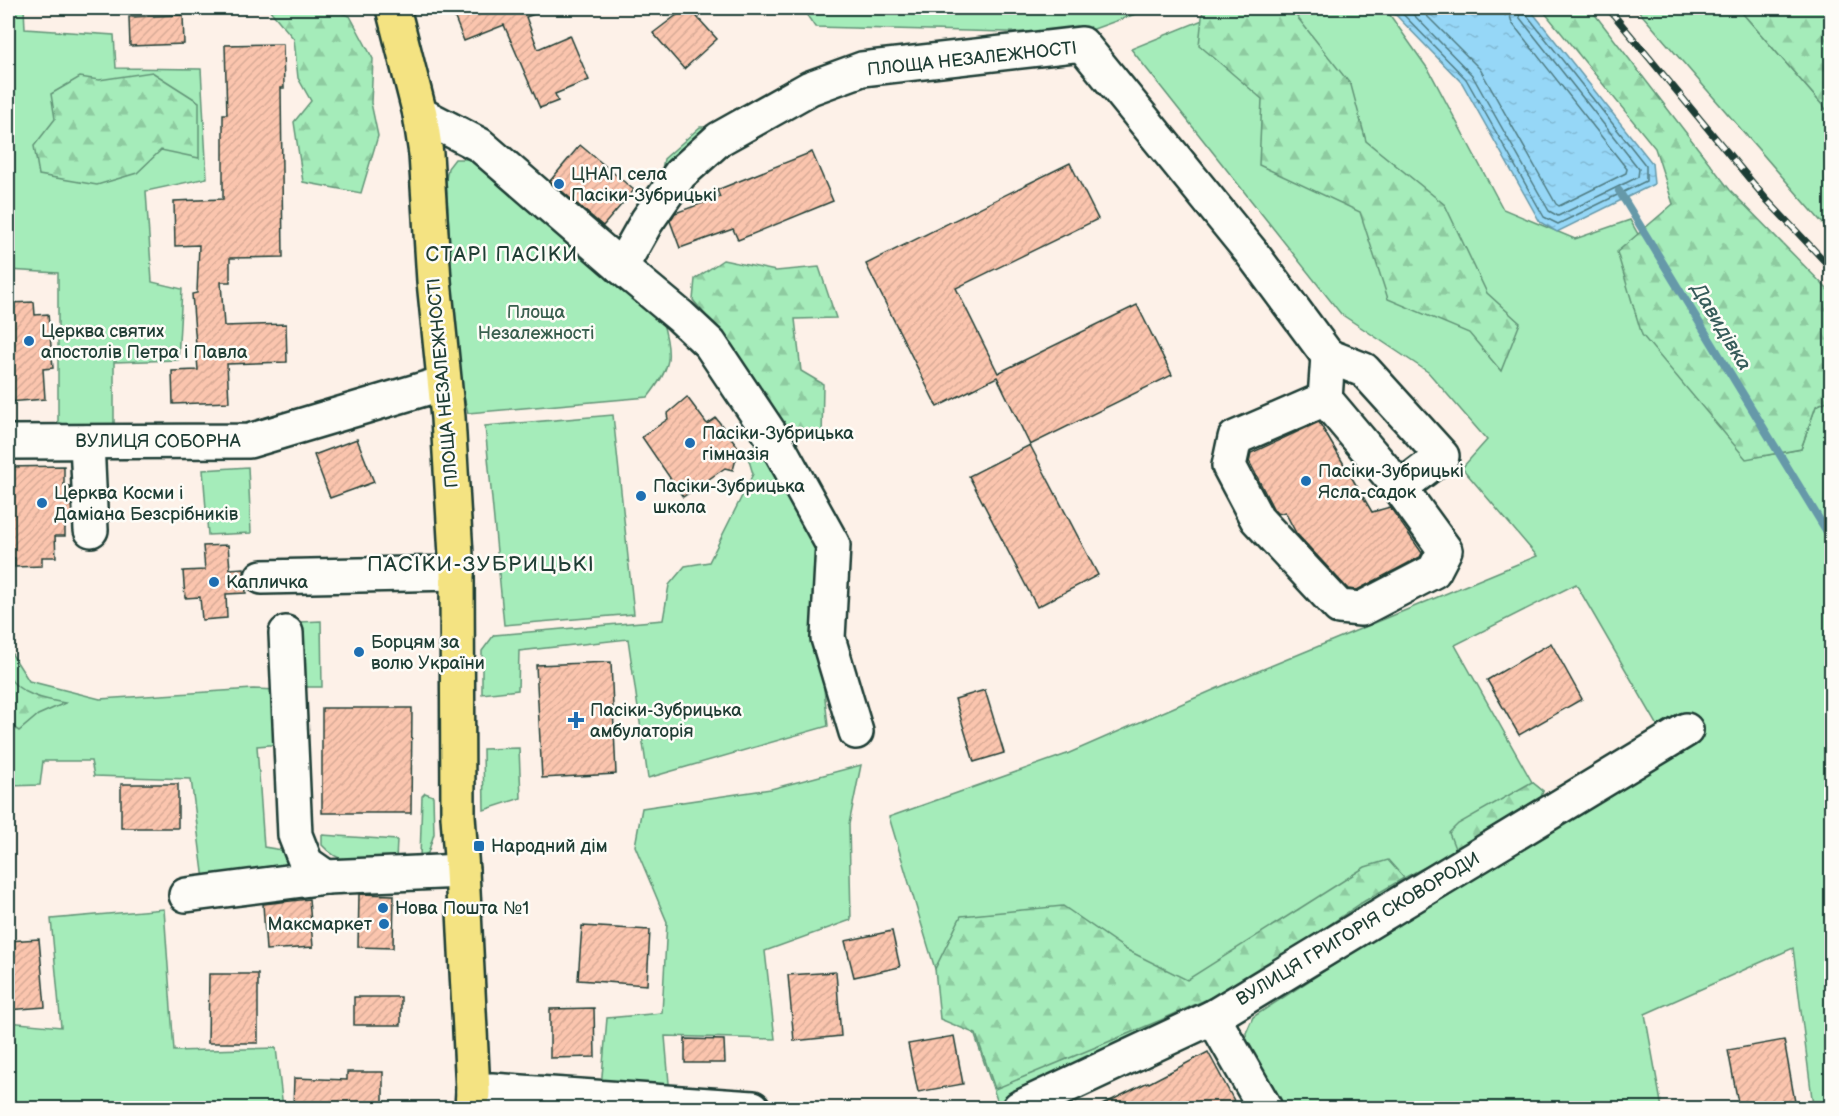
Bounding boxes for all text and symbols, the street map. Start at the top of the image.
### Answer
street label: ПЛОЩА НЕЗАЛЕЖНОСТІ [866,38,1078,80]
place label: ЦНАП села Пасіки-Зубрицькі [571,164,717,206]
marker: ЦНАП села Пасіки-Зубрицькі [552,177,566,191]
district label: СТАРІ ПАСІКИ [426,243,578,267]
street label: ПЛОЩА НЕЗАЛЕЖНОСТІ [423,277,463,489]
water label: Давидівка [1685,277,1756,375]
park label: Площа Незалежності [478,302,594,344]
place label: Церква святих апостолів Петра і Павла [41,321,248,363]
marker: Церква святих апостолів Петра і Павла [22,334,36,348]
place label: Пасіки-Зубрицька гімназія [702,423,854,465]
street label: ВУЛИЦЯ СОБОРНА [75,431,241,452]
marker: Пасіки-Зубрицька гімназія [683,436,697,450]
place label: Пасіки-Зубрицькі Ясла-садок [1318,461,1464,503]
marker: Пасіки-Зубрицькі Ясла-садок [1299,474,1313,488]
place label: Пасіки-Зубрицька школа [653,476,805,518]
place label: Церква Косми і Даміана Безсрібників [54,483,239,525]
marker: Пасіки-Зубрицька школа [634,489,648,503]
marker: Церква Косми і Даміана Безсрібників [35,496,49,510]
district label: ПАСІКИ-ЗУБРИЦЬКІ [367,552,595,577]
place label: Капличка [226,572,309,593]
marker: Капличка [207,575,221,589]
place label: Борцям за волю України [371,632,485,674]
marker: Борцям за волю України [352,645,366,659]
place label: Пасіки-Зубрицька амбулаторія [590,700,742,742]
marker: Пасіки-Зубрицька амбулаторія [567,711,585,729]
place label: Народний дім [491,836,608,857]
marker: Народний дім [472,839,486,853]
street label: ВУЛИЦЯ ГРИГОРІЯ СКОВОРОДИ [1232,848,1484,1010]
place label: Нова Пошта №1 [395,898,529,919]
marker: Нова Пошта №1 [376,901,390,915]
place label: Максмаркет [268,914,373,935]
marker: Максмаркет [377,917,391,931]

